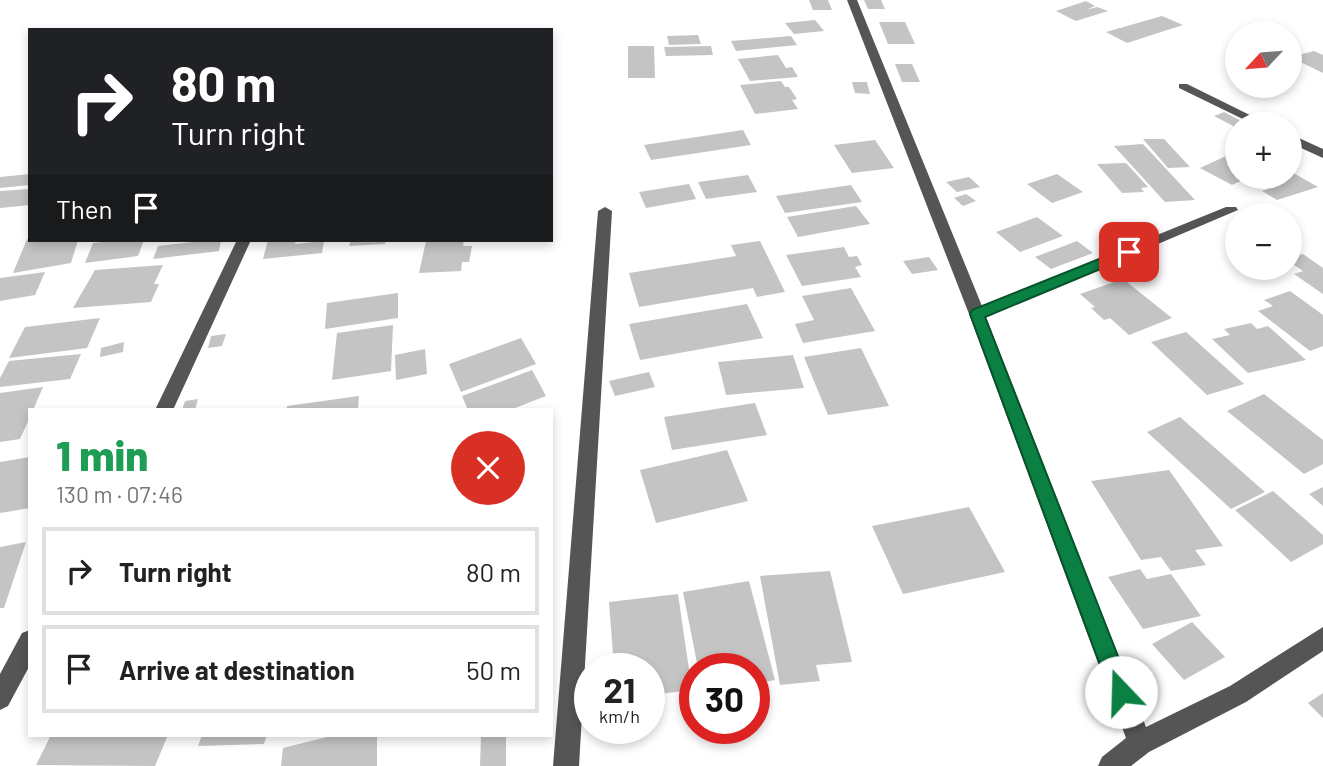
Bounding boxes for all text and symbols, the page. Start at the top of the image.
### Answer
north arrow [1225,21,1302,98]
map controls [1225,21,1302,280]
text: 80 m [171,53,276,112]
icon: right [56,56,147,147]
button: + [1225,112,1302,189]
text: Turn right [171,113,306,151]
icon: arrive [127,189,165,227]
text: Then [56,193,113,224]
button: − [1225,203,1302,280]
pin [1099,222,1159,282]
icon: arrive [1110,233,1148,271]
text: 1 min [56,429,148,479]
button: close [451,431,525,505]
text: 130 m · 07:46 [56,480,183,508]
icon: right [60,552,98,590]
text: Turn right [119,556,232,587]
text: 80 m [466,556,521,587]
icon: arrive [60,650,98,688]
speed limit sign: 30 [679,653,770,744]
text: Arrive at destination [119,654,355,685]
text: 50 m [466,654,521,685]
position arrow [1084,655,1158,729]
text: 21 [604,668,635,710]
text: km/h [599,705,640,727]

